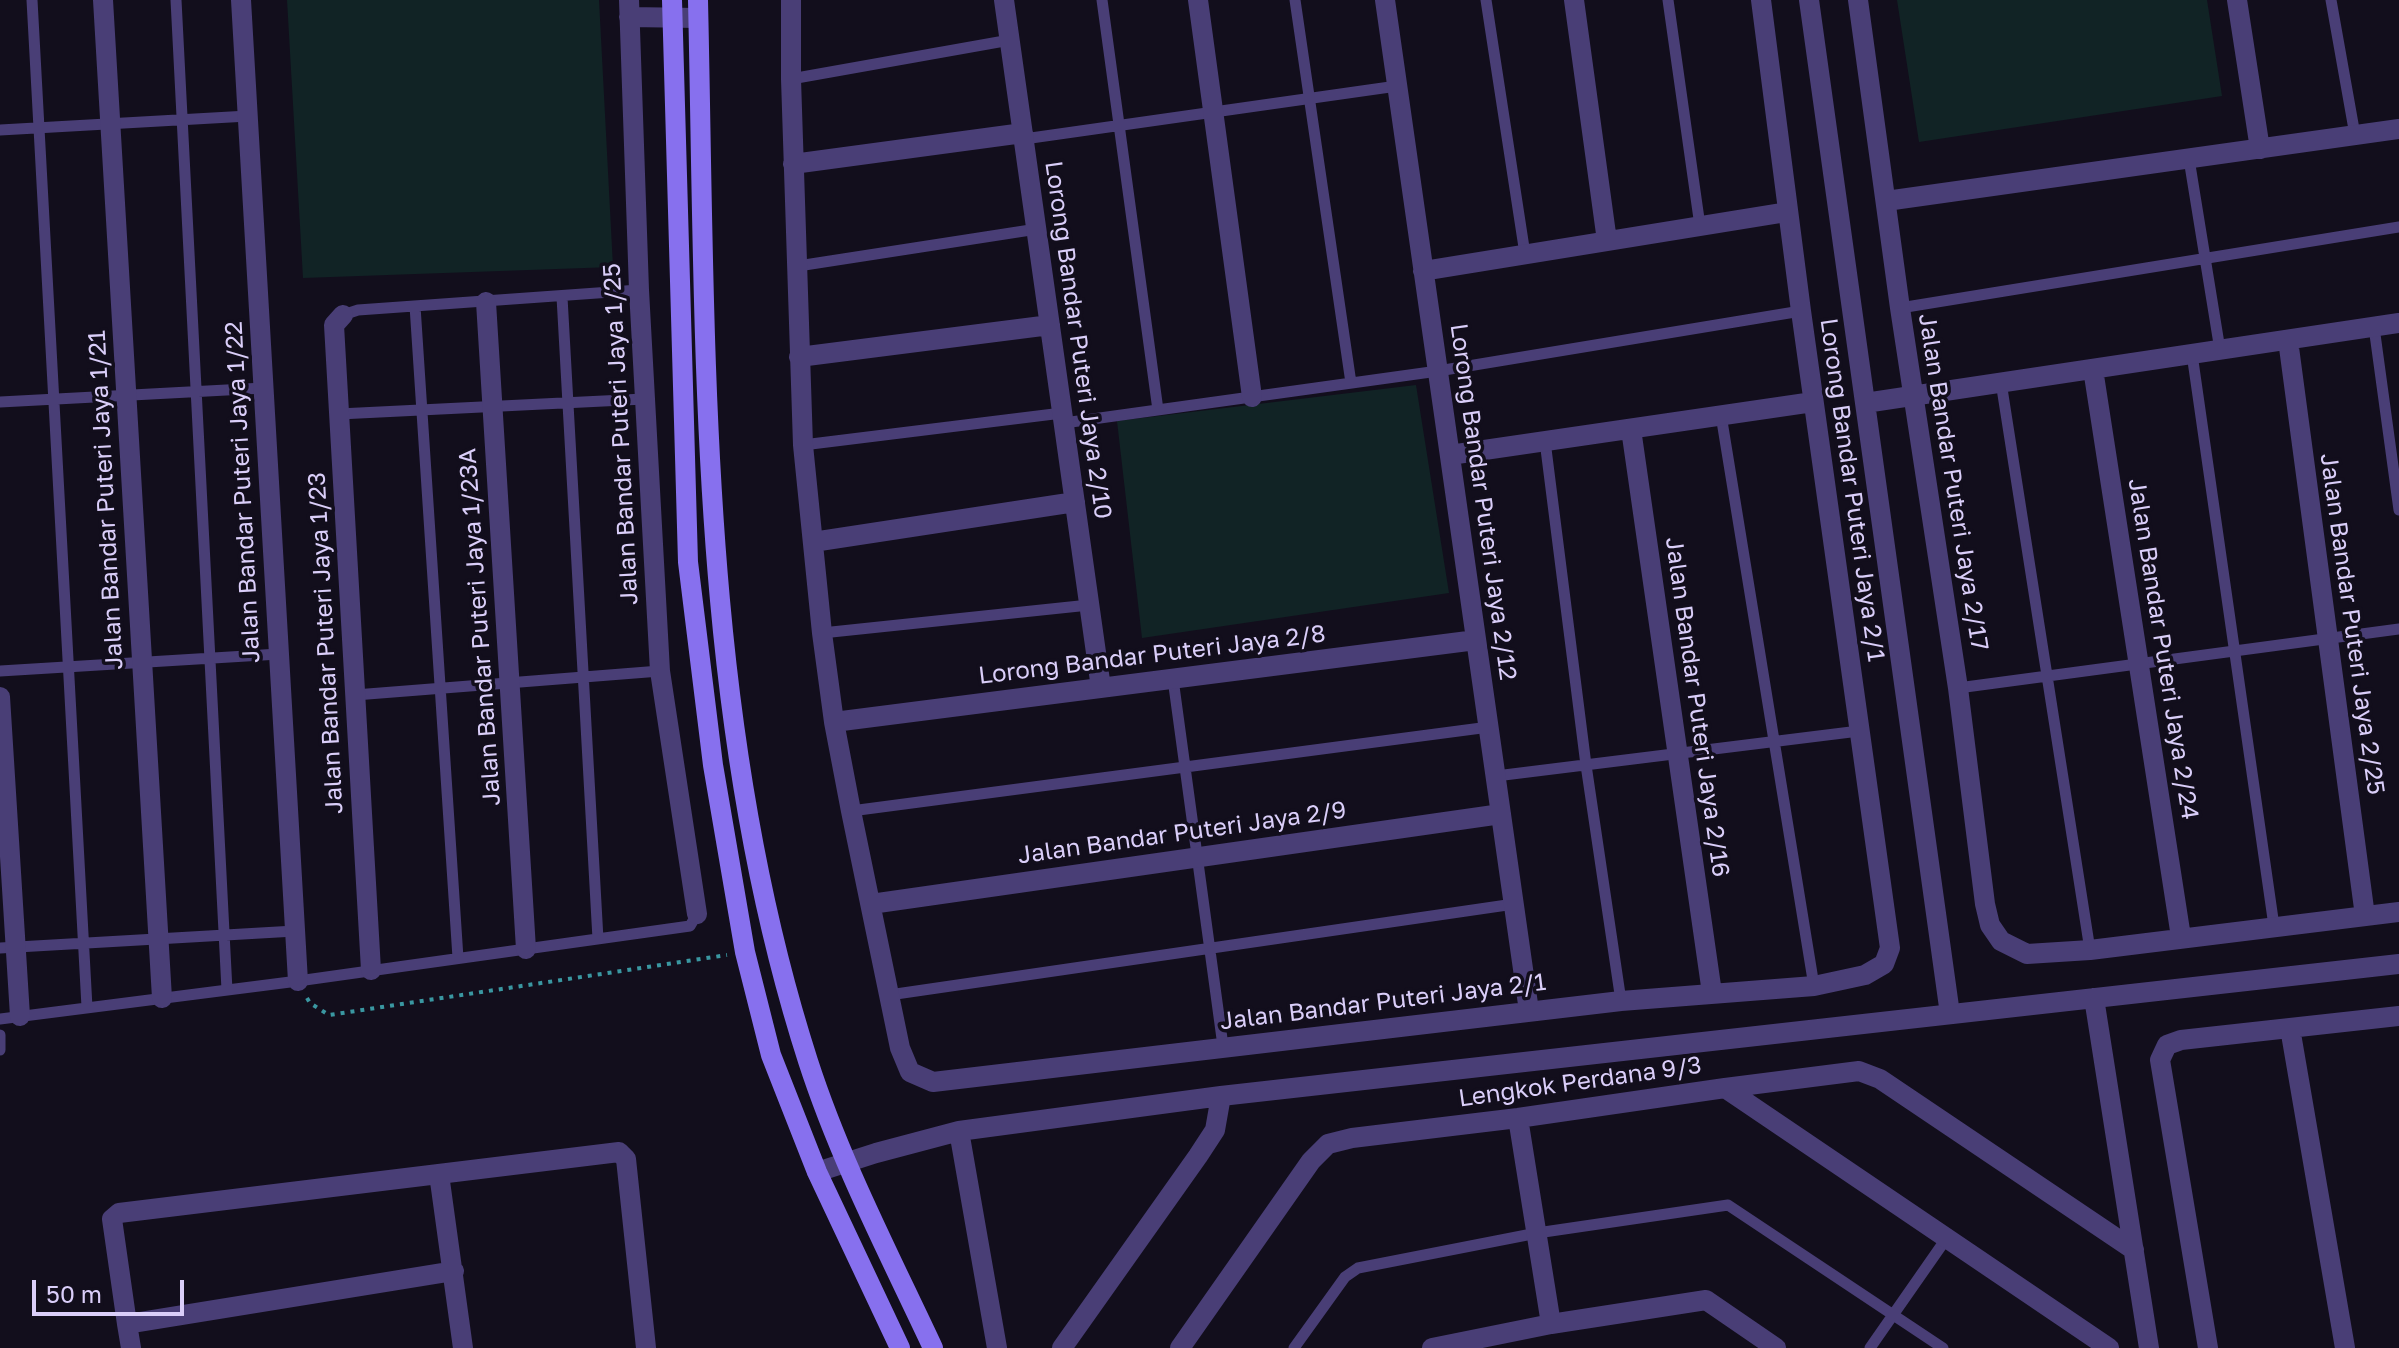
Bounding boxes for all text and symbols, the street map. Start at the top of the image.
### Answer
street label: Lorong Bandar Puteri Jaya 2/10 [1039,159,1117,521]
street label: Jalan Bandar Puteri Jaya 1/25 [598,262,644,606]
street label: Jalan Bandar Puteri Jaya 2/17 [1912,311,1994,653]
street label: Lorong Bandar Puteri Jaya 2/1 [1814,317,1890,663]
street label: Jalan Bandar Puteri Jaya 1/22 [220,320,266,664]
street label: Lorong Bandar Puteri Jaya 2/12 [1444,322,1522,682]
street label: Jalan Bandar Puteri Jaya 1/21 [83,330,129,670]
street label: Jalan Bandar Puteri Jaya 1/23A [453,447,507,807]
street label: Jalan Bandar Puteri Jaya 2/25 [2314,451,2390,797]
street label: Jalan Bandar Puteri Jaya 1/23 [303,471,349,815]
street label: Jalan Bandar Puteri Jaya 2/24 [2122,476,2204,822]
street label: Jalan Bandar Puteri Jaya 2/16 [1659,535,1735,879]
street label: Lorong Bandar Puteri Jaya 2/8 [977,619,1327,691]
street label: Jalan Bandar Puteri Jaya 2/9 [1016,796,1348,870]
street label: Jalan Bandar Puteri Jaya 2/1 [1218,968,1548,1036]
street label: Lengkok Perdana 9/3 [1457,1051,1703,1113]
scale bar [36,1264,188,1314]
text: 50 m [46,1279,102,1308]

